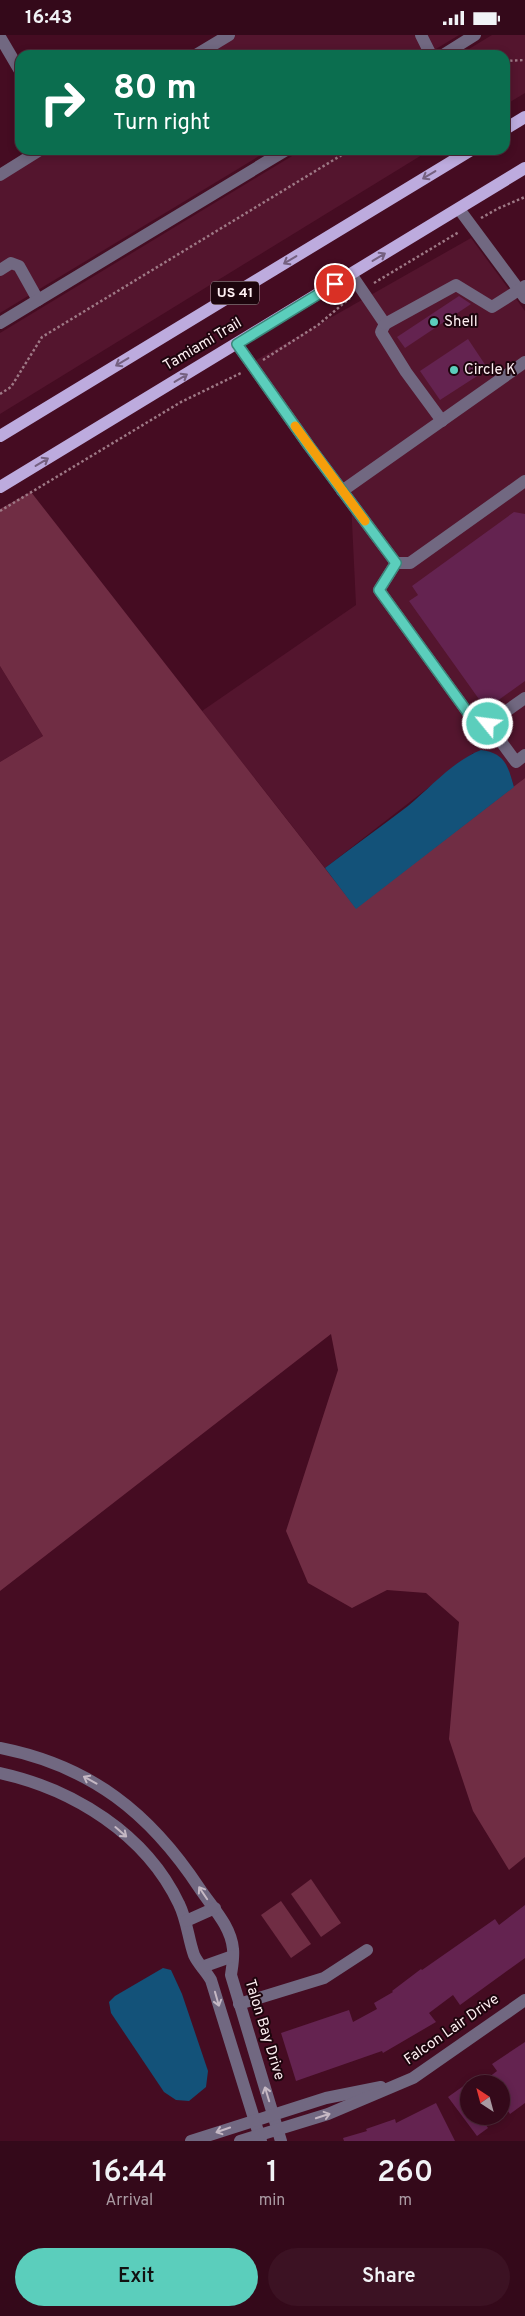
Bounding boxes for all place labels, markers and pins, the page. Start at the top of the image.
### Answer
pin [314,263,356,305]
place label: Shell [444,313,478,332]
marker: Shell [428,316,440,328]
place label: Circle K [464,361,516,380]
marker: Circle K [448,364,460,376]

